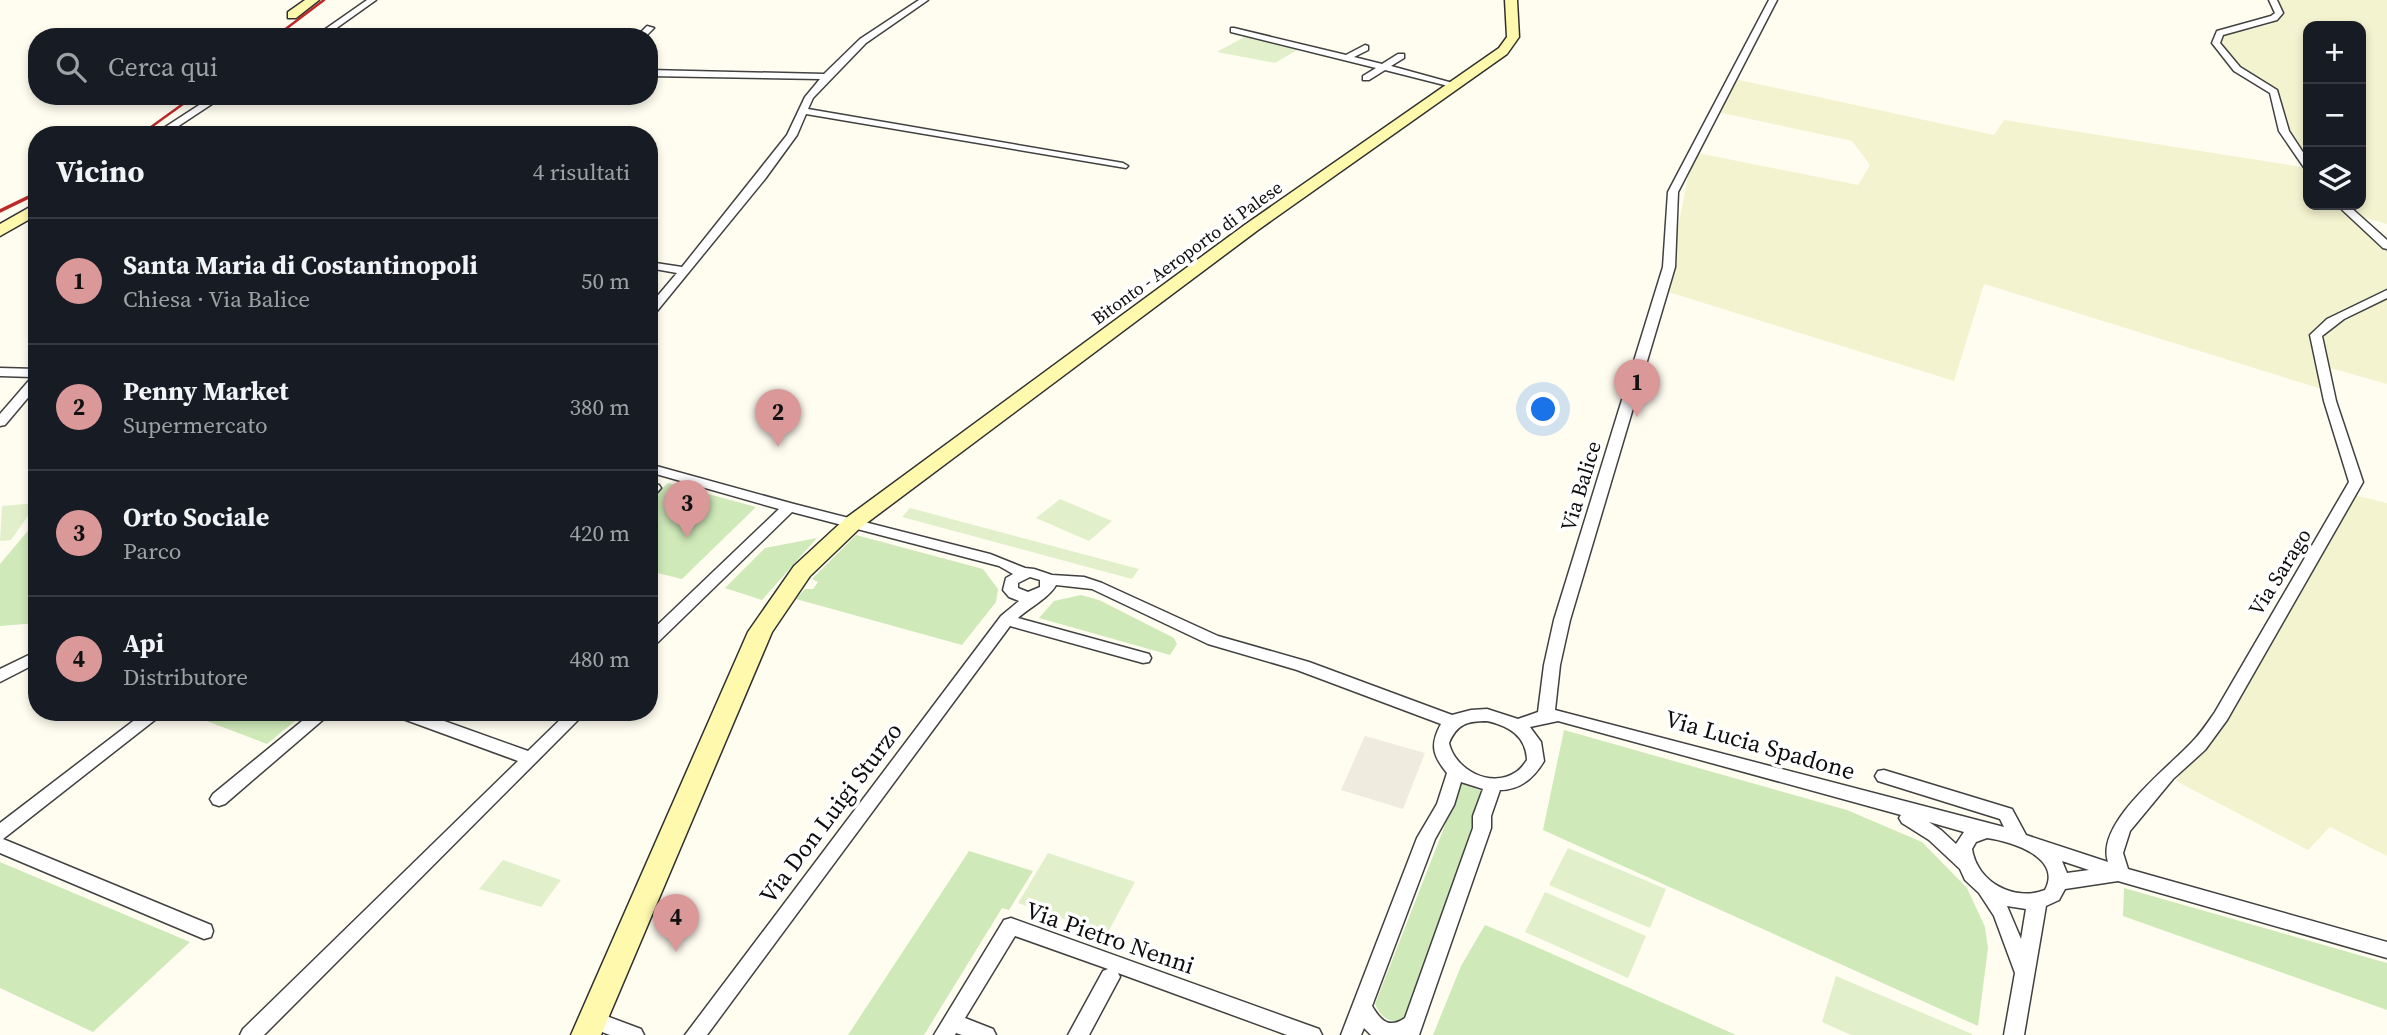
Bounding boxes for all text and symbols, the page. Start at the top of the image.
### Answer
map controls [2303,21,2366,210]
button: + [2303,21,2366,84]
search box [28,28,658,105]
icon: search [52,48,90,86]
text: Cerca qui [108,49,218,85]
button: − [2303,84,2366,147]
button: layers [2303,147,2366,210]
text: Vicino [56,151,145,192]
text: 4 risultati [533,156,630,188]
street label: Bitonto - Aeroporto di Palese [1086,175,1287,330]
text: Santa Maria di Costantinopoli [123,247,478,283]
text: 1 [73,265,85,297]
text: 50 m [581,265,630,297]
text: Chiesa · Via Balice [123,283,310,315]
pin: 1 [1614,359,1660,417]
text: Penny Market [123,373,289,409]
pin: 2 [755,389,801,447]
text: 2 [73,391,85,423]
text: 380 m [569,391,630,423]
your location [1526,392,1560,426]
text: Supermercato [123,409,268,441]
street label: Via Balice [1553,437,1608,534]
pin: 3 [664,480,710,538]
text: Orto Sociale [123,499,269,535]
text: 3 [73,517,85,549]
text: 420 m [569,517,630,549]
street label: Via Sarago [2241,522,2318,621]
text: Parco [123,535,182,567]
text: Api [123,625,164,661]
text: 4 [73,643,85,675]
text: 480 m [569,643,630,675]
text: Distributore [123,661,248,693]
street label: Via Lucia Spadone [1661,702,1859,787]
street label: Via Don Luigi Sturzo [752,715,910,910]
street label: Via Pietro Nenni [1021,893,1199,982]
pin: 4 [653,894,699,952]

